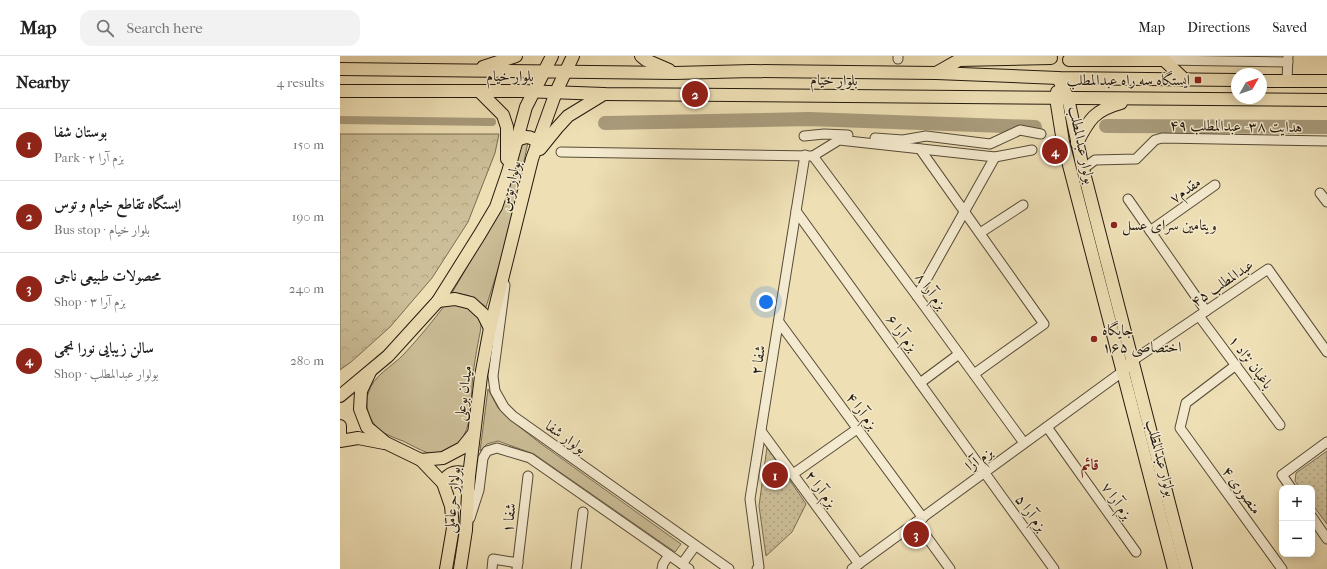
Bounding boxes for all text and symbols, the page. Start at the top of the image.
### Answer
search box [80,10,360,46]
text: Map [20,17,56,39]
icon: search [94,17,116,39]
text: Search here [126,19,203,37]
text: Map [1138,19,1165,36]
text: Directions [1187,19,1250,36]
text: Saved [1272,19,1307,36]
street label: بلوار خیام [486,67,534,89]
north arrow [1231,68,1267,104]
place label: ایستگاه سه راه عبدالمطلب [1067,70,1190,90]
street label: بلوار خیام [810,71,858,93]
text: Nearby [16,72,70,92]
text: 4 results [277,75,324,90]
marker: ایستگاه سه راه عبدالمطلب [1193,75,1203,85]
pin: 2 [682,79,708,109]
street label: بولوار عبدالمطلب [1064,104,1099,186]
street label: هدایت ۳۸- عبدالمطلب ۴۹ [1169,116,1302,137]
text: بوستان شفا [54,123,107,141]
pin: 4 [1042,136,1068,166]
text: 1 [27,137,31,152]
text: 150 m [293,137,324,152]
text: Park · بزم آرا ۲ [54,150,124,165]
street label: بولوار توس [495,159,525,213]
street label: مقدم۷ [1166,173,1206,210]
text: ایستگاه تقاطع خیام و توس [54,195,181,213]
text: 2 [26,209,32,224]
text: 190 m [292,209,324,224]
place label: ویتامین سرای عسل [1122,216,1217,236]
marker: ویتامین سرای عسل [1109,220,1119,230]
text: Bus stop · بلوار خیام [54,222,150,237]
street label: عبدالمطلب ۴۵ [1187,255,1257,311]
text: محصولات طبیعی ناجی [54,267,161,285]
street label: بزم آرا ۸ [908,269,951,316]
text: 3 [26,281,32,296]
text: 240 m [289,281,324,296]
your location [756,292,776,312]
text: Shop · بزم آرا ۳ [54,294,126,309]
street label: بزم آرا ۶ [879,311,922,358]
place label: جایگاه اختصاصی ۱۶۵ [1102,320,1182,358]
street label: باغبان نژاد ۱ [1225,332,1277,392]
marker: جایگاه اختصاصی ۱۶۵ [1089,334,1099,344]
text: سالن زیبایی نورا نجمی [54,339,154,357]
street label: شفا ۲ [747,344,769,376]
text: 4 [25,353,33,368]
text: 280 m [290,353,324,368]
street label: میدان بوعلی [450,364,478,422]
text: Shop · بولوار عبدالمطلب [54,366,158,381]
street label: بزم آرا ۴ [839,389,882,436]
street label: بولوار شفا [542,416,590,458]
street label: بولوار عبدالمطلب [1141,417,1180,499]
street label: بزم آرا [962,443,999,478]
district label: قائم [1081,455,1099,479]
pin: 1 [762,460,788,490]
street label: منصوری ۴ [1219,462,1265,518]
street label: بولوار حرعاملی [440,466,466,534]
street label: بزم آرا ۲ [798,467,841,514]
street label: بزم آرا ۷ [1094,479,1137,526]
map controls [1279,485,1315,557]
button: + [1279,485,1315,521]
street label: بزم آرا ۵ [1008,491,1051,538]
street label: شفا ۱ [498,502,520,534]
pin: 3 [903,519,929,549]
button: − [1279,521,1315,557]

